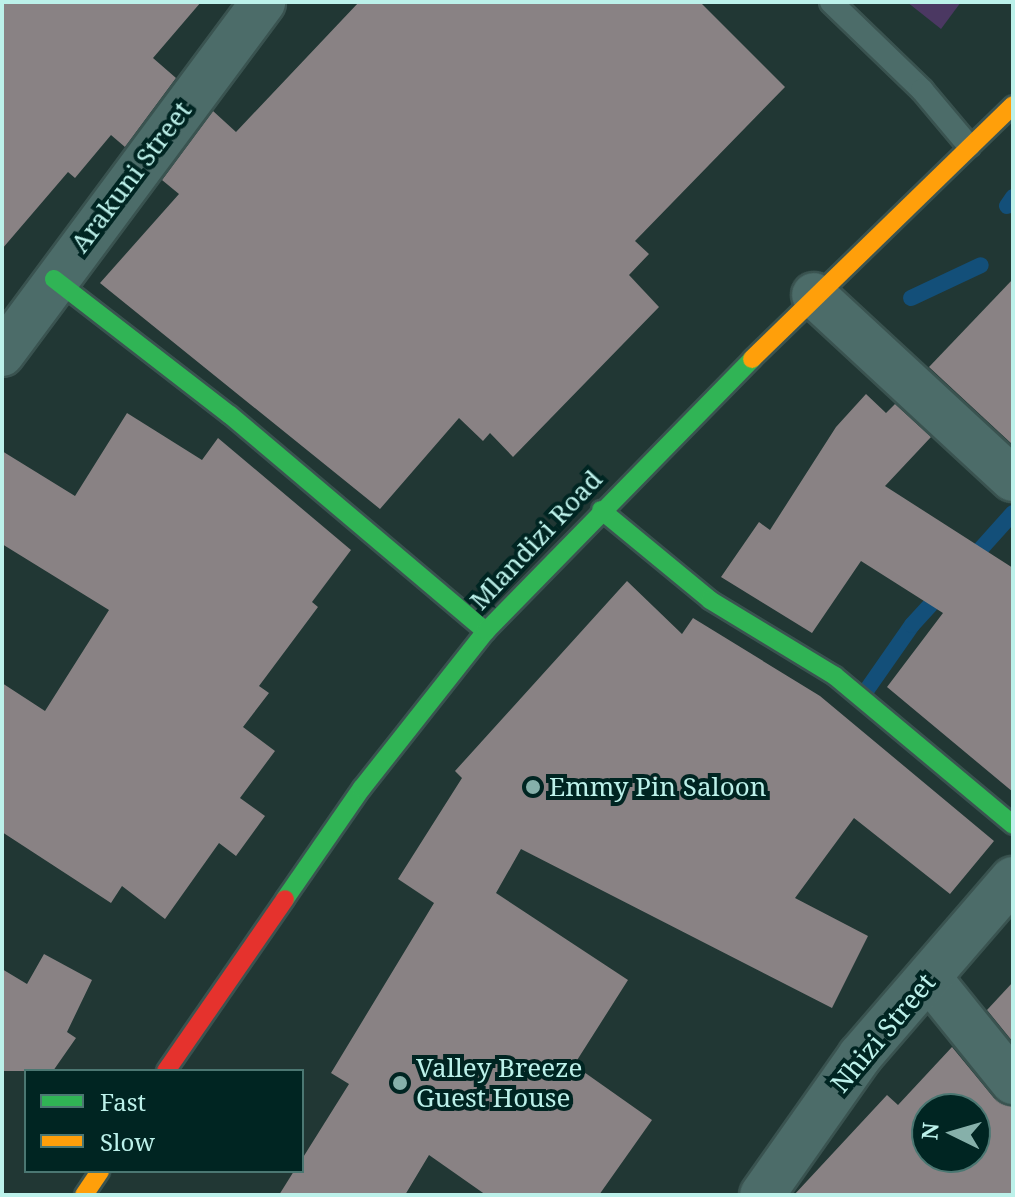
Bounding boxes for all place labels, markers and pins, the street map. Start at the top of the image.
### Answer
place label: Emmy Pin Saloon [549,771,766,803]
marker: Emmy Pin Saloon [524,778,542,796]
place label: Valley Breeze Guest House [416,1052,582,1114]
marker: Valley Breeze Guest House [391,1074,409,1092]

